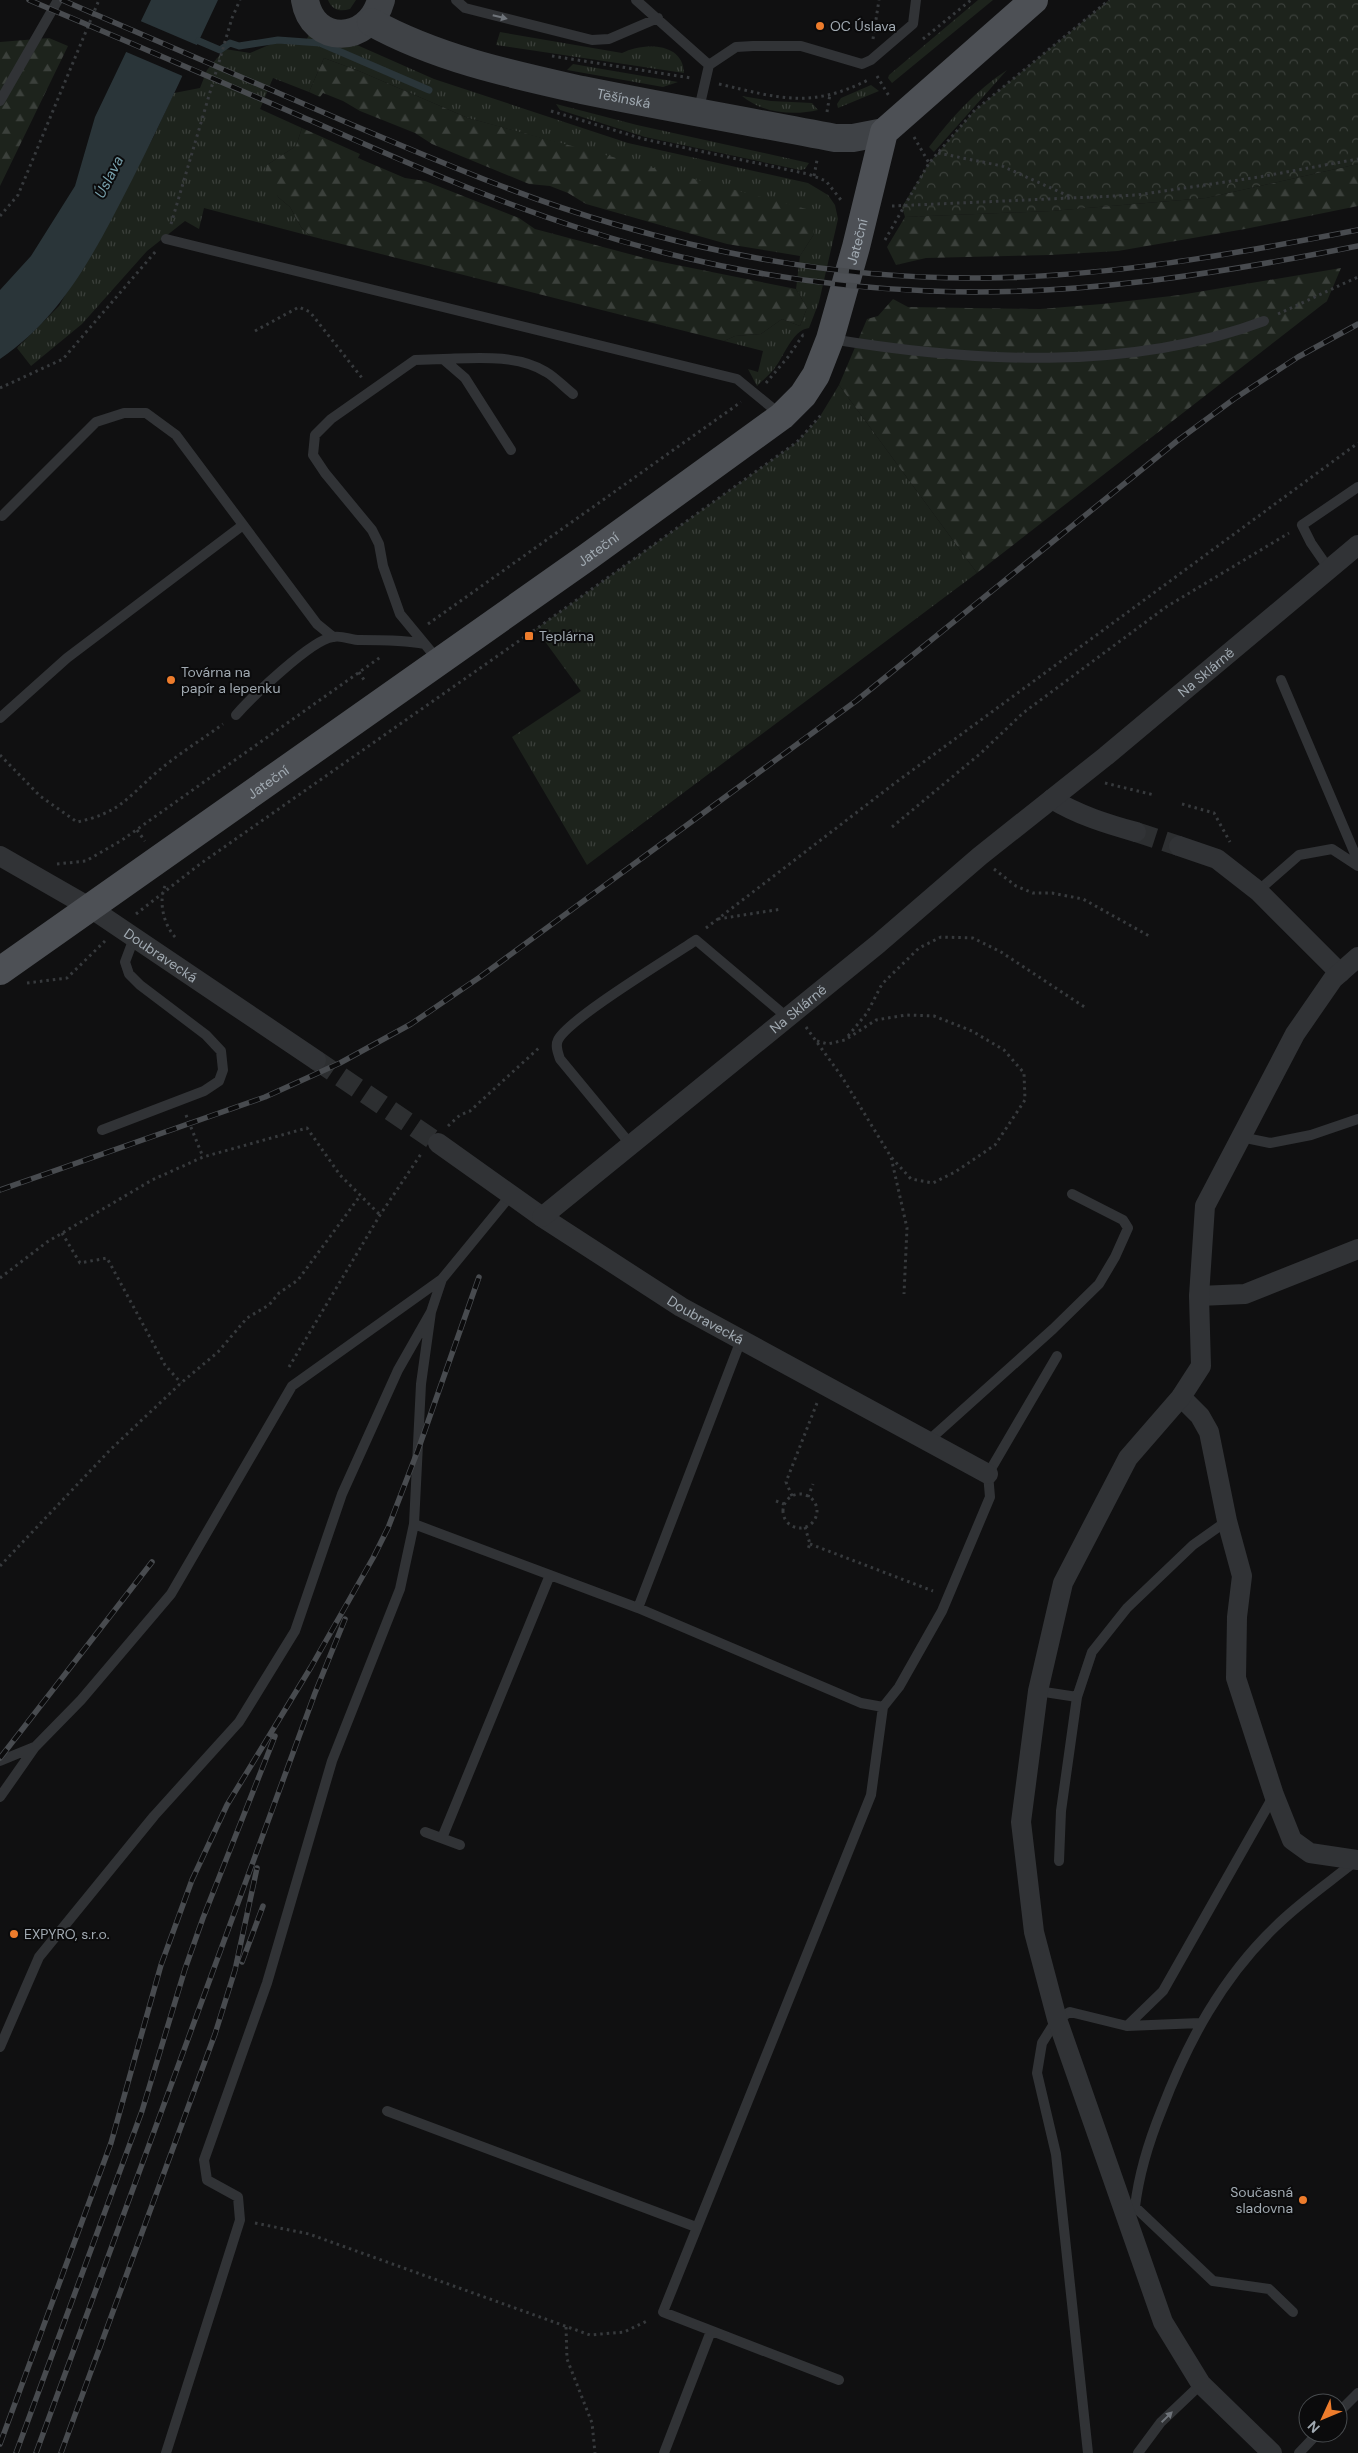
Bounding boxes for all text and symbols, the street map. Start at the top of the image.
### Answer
one-way arrow [493,13,508,21]
place label: OC Úslava [830,17,896,35]
marker: OC Úslava [814,20,826,32]
street label: Těšínská [595,84,652,112]
water label: Úslava [90,152,128,202]
street label: Jateční [842,216,872,267]
street label: Jateční [574,528,623,570]
place label: Teplárna [539,627,594,645]
marker: Teplárna [523,630,535,642]
street label: Na Sklárně [1174,643,1238,701]
place label: Továrna na papír a lepenku [181,663,280,697]
marker: Továrna na papír a lepenku [165,674,177,686]
street label: Jateční [244,761,293,803]
street label: Doubravecká [120,924,201,986]
street label: Na Sklárně [766,980,830,1037]
street label: Doubravecká [664,1291,747,1348]
place label: EXPYRO, s.r.o. [24,1925,110,1943]
marker: EXPYRO, s.r.o. [8,1928,20,1940]
place label: Současná sladovna [1230,2183,1293,2217]
marker: Současná sladovna [1297,2194,1309,2206]
north arrow [1298,2393,1348,2443]
one-way arrow [1161,2411,1173,2423]
text: N [1304,2417,1324,2437]

